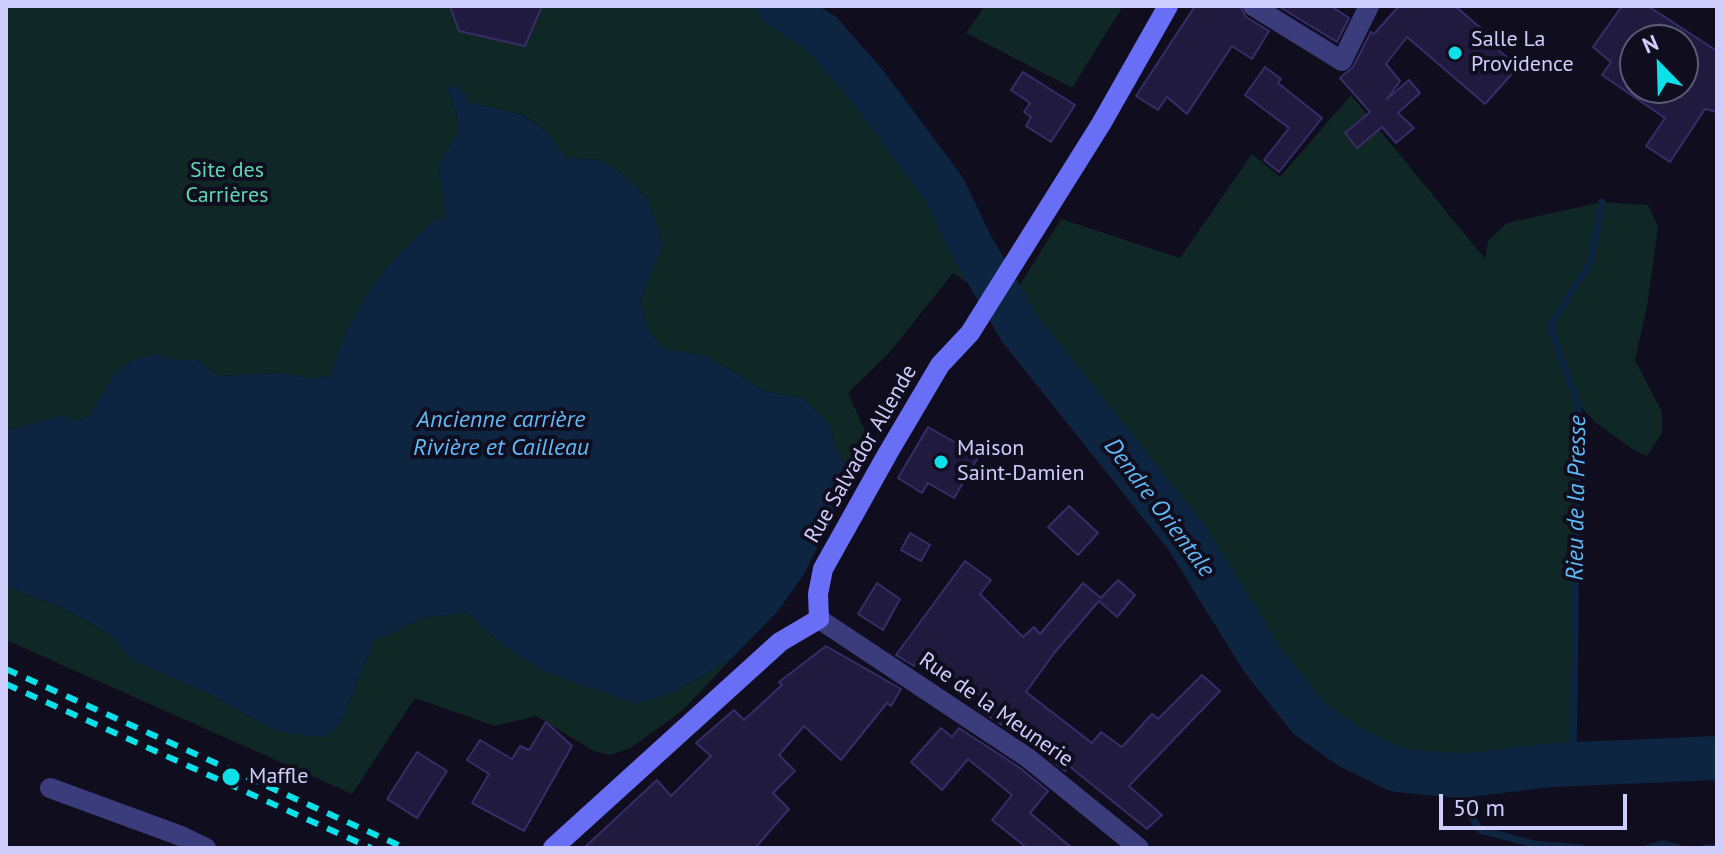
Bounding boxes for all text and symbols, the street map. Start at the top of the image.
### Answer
north arrow [1619,24,1699,104]
place label: Salle La Providence [1471,27,1574,78]
text: N [1638,28,1663,59]
marker: Salle La Providence [1446,44,1464,62]
park label: Site des Carrières [185,158,269,210]
street label: Rue Salvador Allende [799,360,923,548]
water label: Ancienne carrière Rivière et Cailleau [413,406,589,462]
water label: Rieu de la Presse [1561,415,1593,581]
water label: Dendre Orientale [1097,433,1221,583]
place label: Maison Saint-Damien [957,436,1084,488]
marker: Maison Saint-Damien [932,453,950,471]
street label: Rue de la Meunerie [914,647,1078,773]
place label: Maffle [249,764,308,790]
marker: Maffle [220,766,242,788]
scale bar [1443,778,1631,828]
text: 50 m [1453,792,1505,823]

